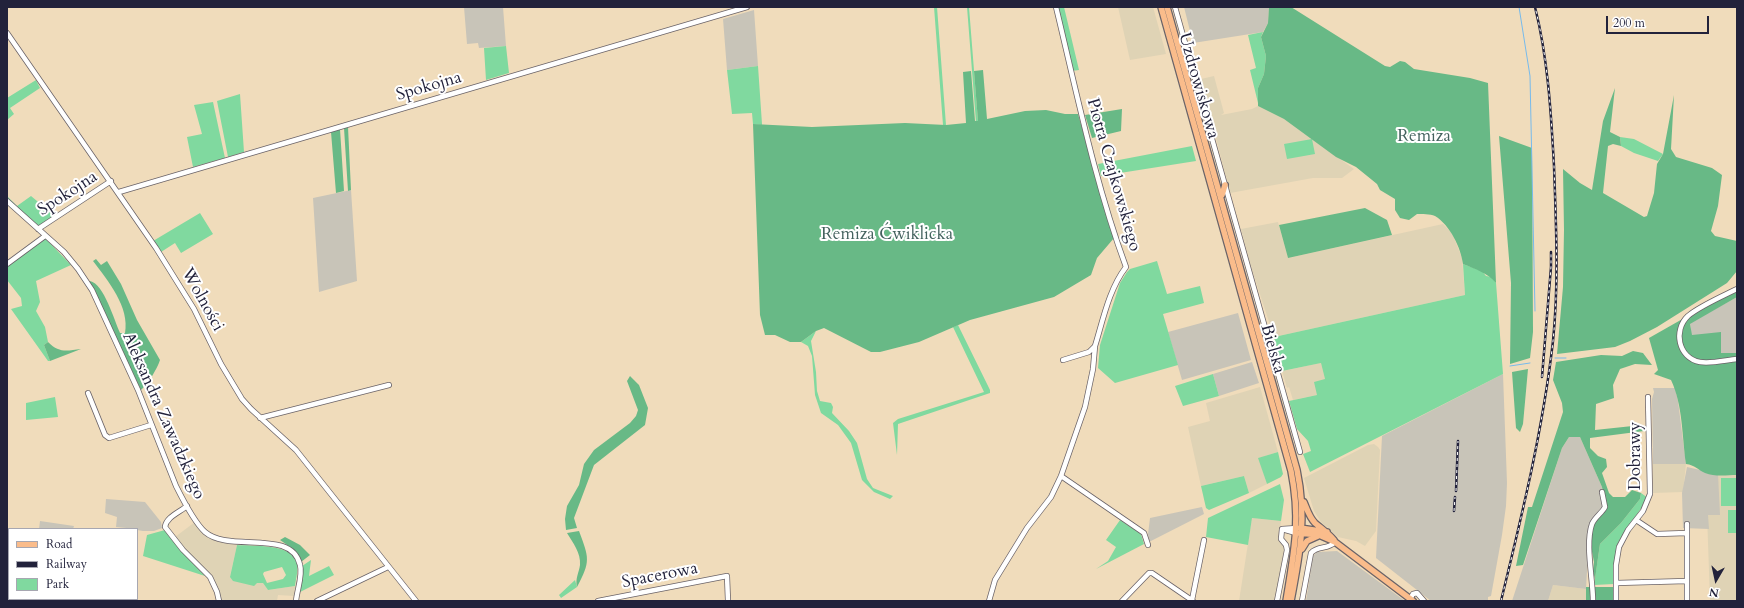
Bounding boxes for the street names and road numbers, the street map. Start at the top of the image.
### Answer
street label: Uzdrowiskowa [1173,31,1223,141]
street label: Spokojna [394,68,464,106]
street label: Piotra Czajkowskiego [1081,96,1145,254]
street label: Spokojna [34,167,102,221]
street label: Wolności [176,265,228,335]
street label: Bielska [1255,322,1289,376]
street label: Aleksandra Zawadzkiego [117,329,209,503]
street label: Dobrawy [1626,422,1646,490]
street label: Spacerowa [620,559,700,593]

